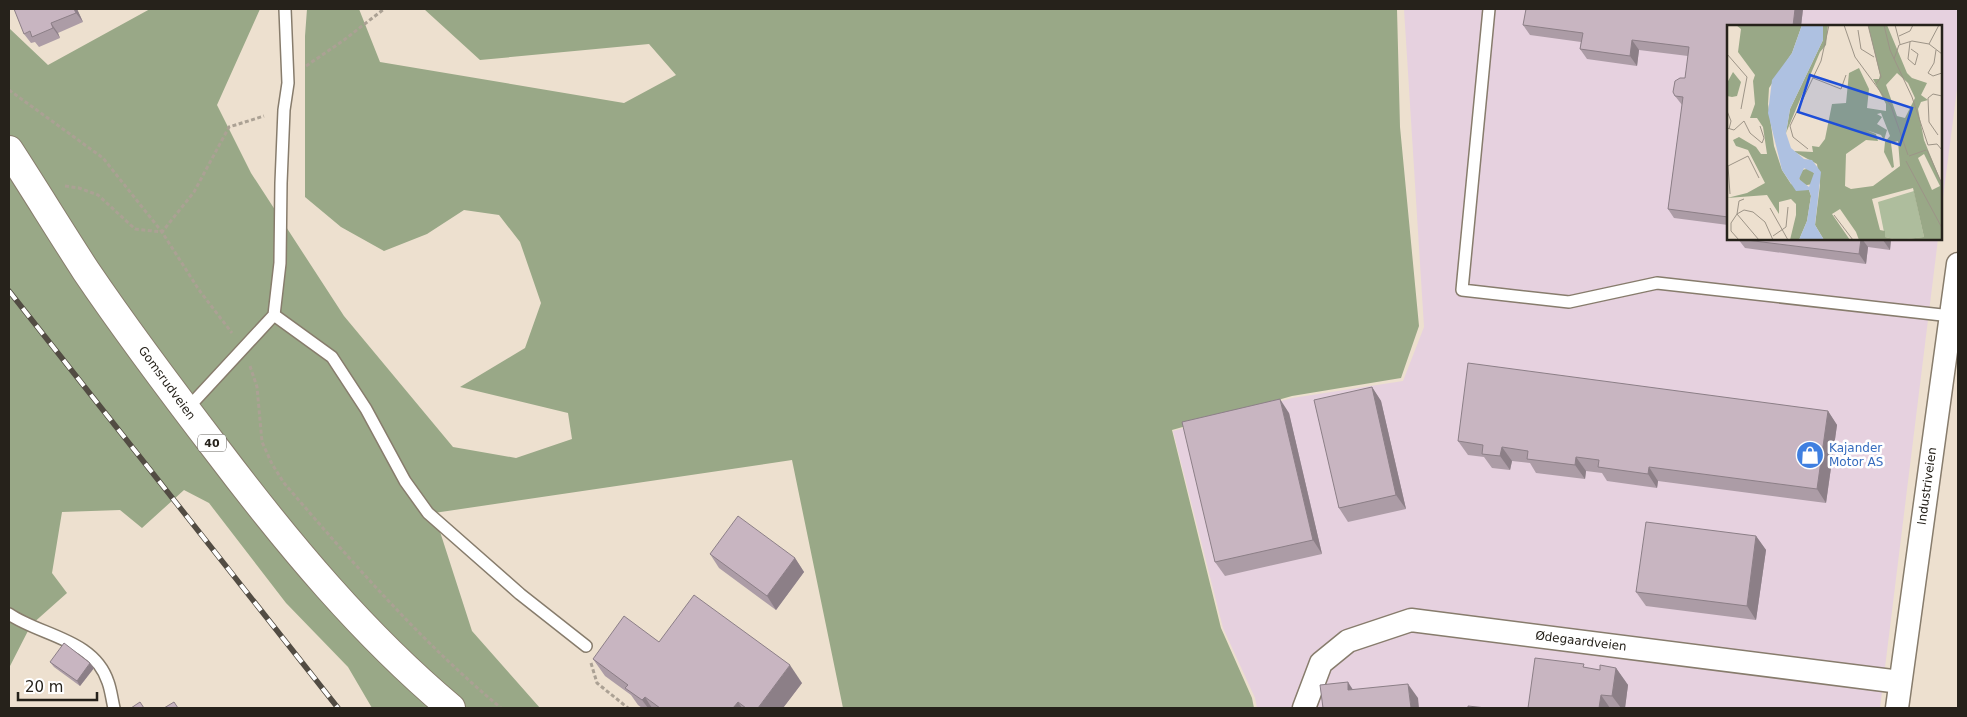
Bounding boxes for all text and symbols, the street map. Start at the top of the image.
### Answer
inset map [1727,25,1942,240]
street label: Gomsrudveien [136,343,198,423]
road number: 40 [198,434,226,452]
shop icon: Kajander Motor AS [1795,440,1825,470]
place label: Kajander Motor AS [1829,441,1883,469]
street label: Industriveien [1915,446,1939,526]
street label: Ødegaardveien [1535,628,1627,654]
scale bar [18,670,96,702]
text: 20 m [25,678,63,696]

